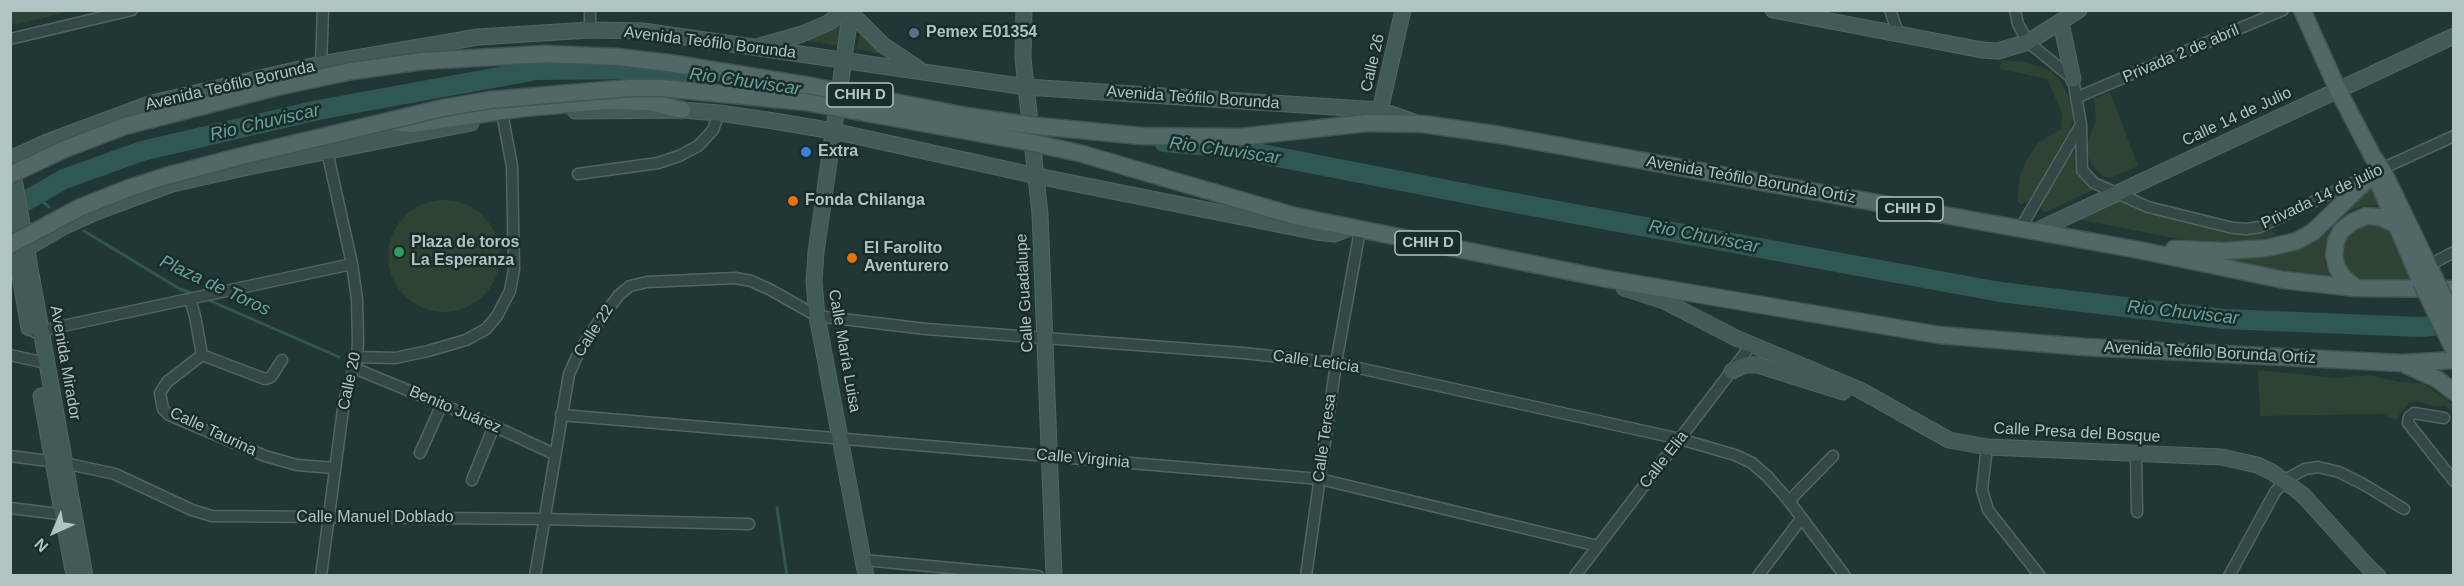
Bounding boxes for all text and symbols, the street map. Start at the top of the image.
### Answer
street label: Privada 2 de abril [2120,21,2242,87]
street label: Avenida Teófilo Borunda [623,23,797,63]
place label: Pemex E01354 [926,23,1037,43]
marker: Pemex E01354 [907,26,921,40]
street label: Calle 26 [1357,32,1389,94]
street label: Avenida Teófilo Borunda [143,57,317,115]
water label: Rio Chuviscar [688,64,802,100]
street label: Avenida Teófilo Borunda [1106,82,1280,114]
road number: CHIH D [827,83,893,107]
street label: Calle 14 de Julio [2179,83,2295,151]
water label: Rio Chuviscar [208,100,322,146]
water label: Rio Chuviscar [1168,133,1282,169]
place label: Extra [818,142,858,162]
marker: Extra [799,145,813,159]
street label: Avenida Teófilo Borunda Ortíz [1645,152,1857,208]
street label: Privada 14 de julio [2258,160,2386,234]
place label: Fonda Chilanga [805,191,925,211]
marker: Fonda Chilanga [786,194,800,208]
road number: CHIH D [1877,197,1943,221]
water label: Rio Chuviscar [1647,216,1761,258]
road number: CHIH D [1395,231,1461,255]
place label: Plaza de toros La Esperanza [411,233,519,271]
street label: Calle Guadalupe [1012,233,1038,353]
place label: El Farolito Aventurero [864,239,949,277]
marker: Plaza de toros La Esperanza [392,245,406,259]
water label: Plaza de Toros [156,251,274,321]
marker: El Farolito Aventurero [845,251,859,265]
street label: Calle María Luisa [824,288,864,414]
water label: Rio Chuviscar [2126,296,2240,330]
street label: Calle 22 [570,301,618,361]
street label: Avenida Mirador [45,304,85,422]
street label: Avenida Teófilo Borunda Ortíz [2104,338,2316,368]
street label: Calle Leticia [1272,346,1360,378]
street label: Calle 20 [335,350,365,412]
street label: Benito Juárez [406,382,504,438]
street label: Calle Teresa [1309,393,1341,483]
street label: Calle Taurina [167,404,259,460]
street label: Calle Presa del Bosque [1993,419,2161,447]
street label: Calle Elia [1636,427,1692,493]
street label: Calle Virginia [1035,445,1131,473]
north arrow [24,502,84,562]
street label: Calle Manuel Doblado [296,508,454,528]
text: N [31,535,51,555]

